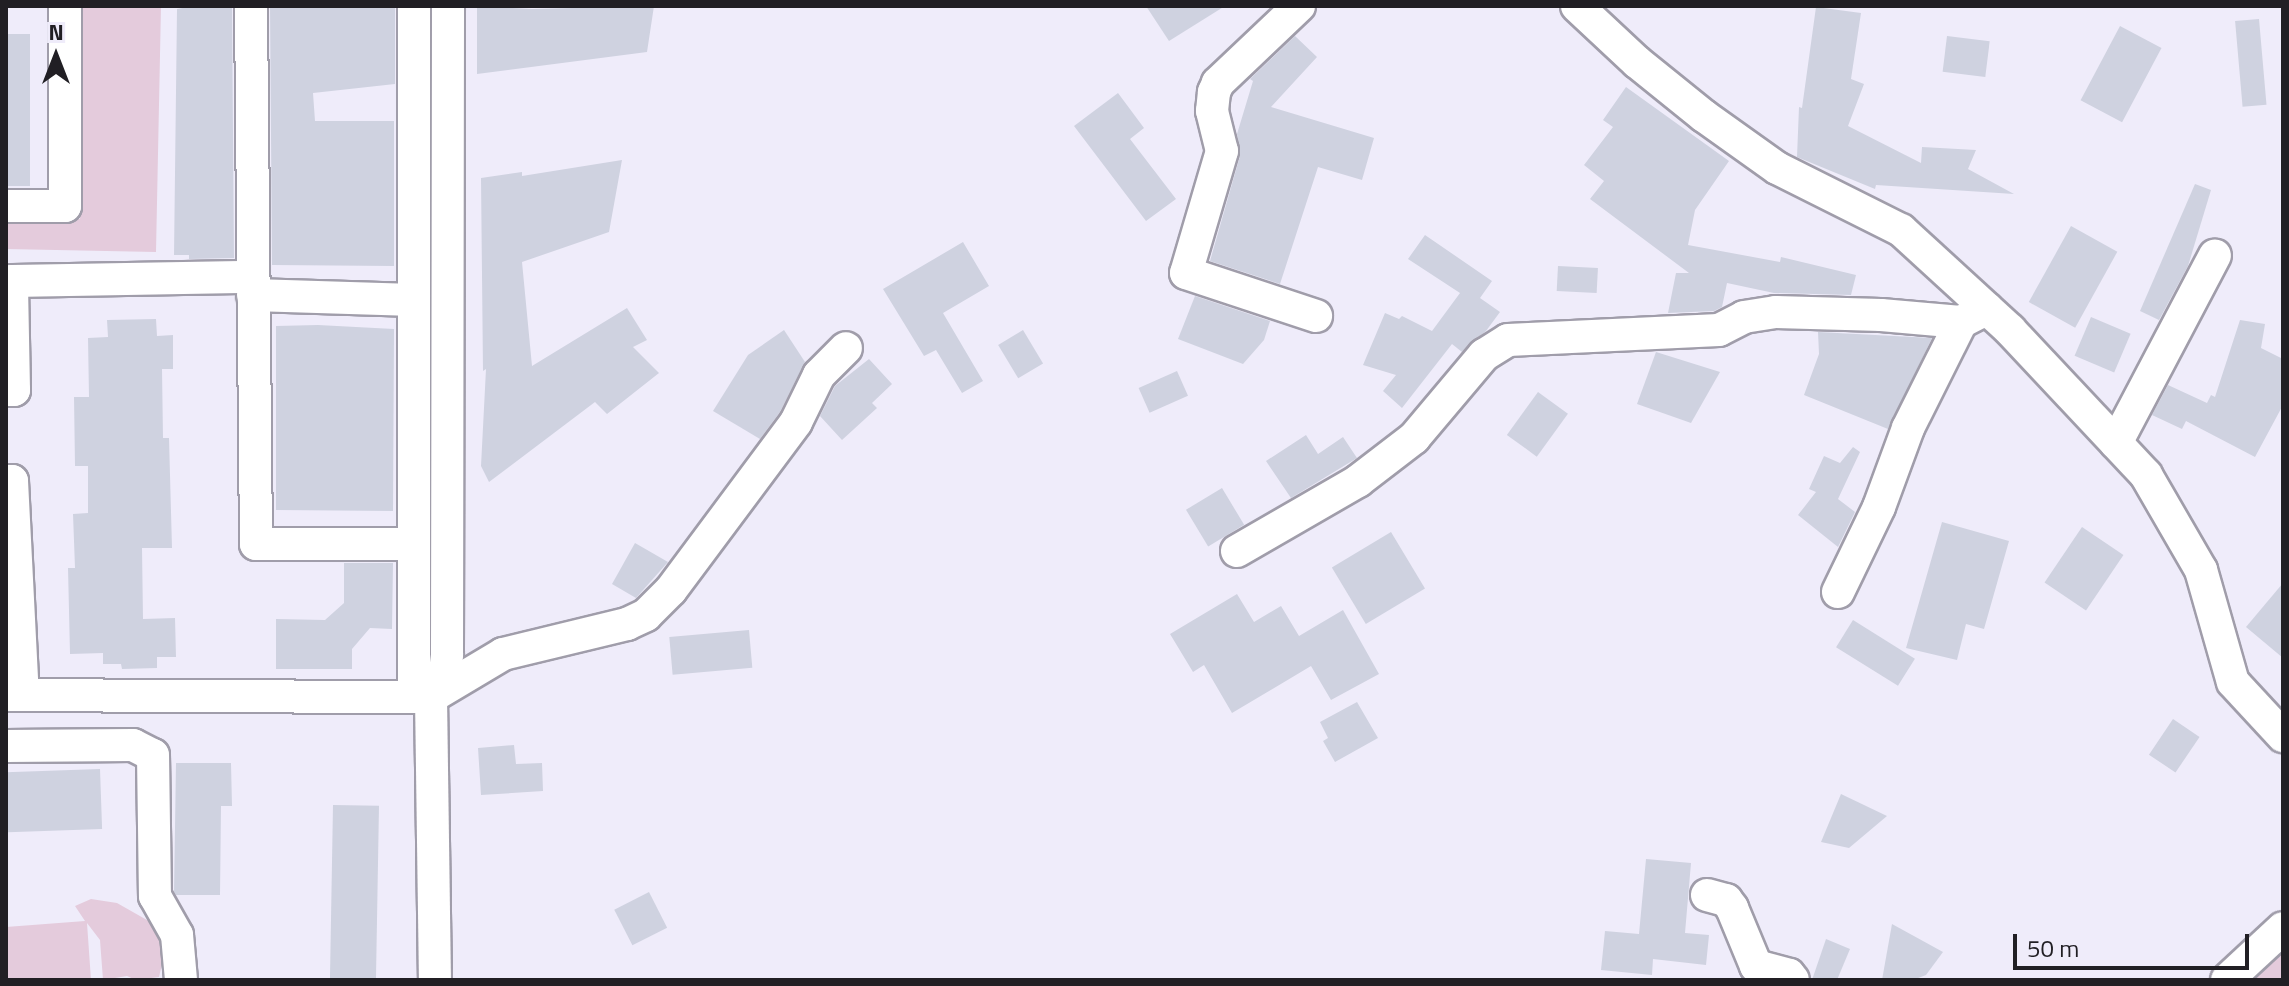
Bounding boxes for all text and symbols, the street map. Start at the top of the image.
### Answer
text: N [48,15,64,49]
north arrow [16,16,96,96]
scale bar [2017,918,2253,968]
text: 50 m [2027,930,2079,966]

